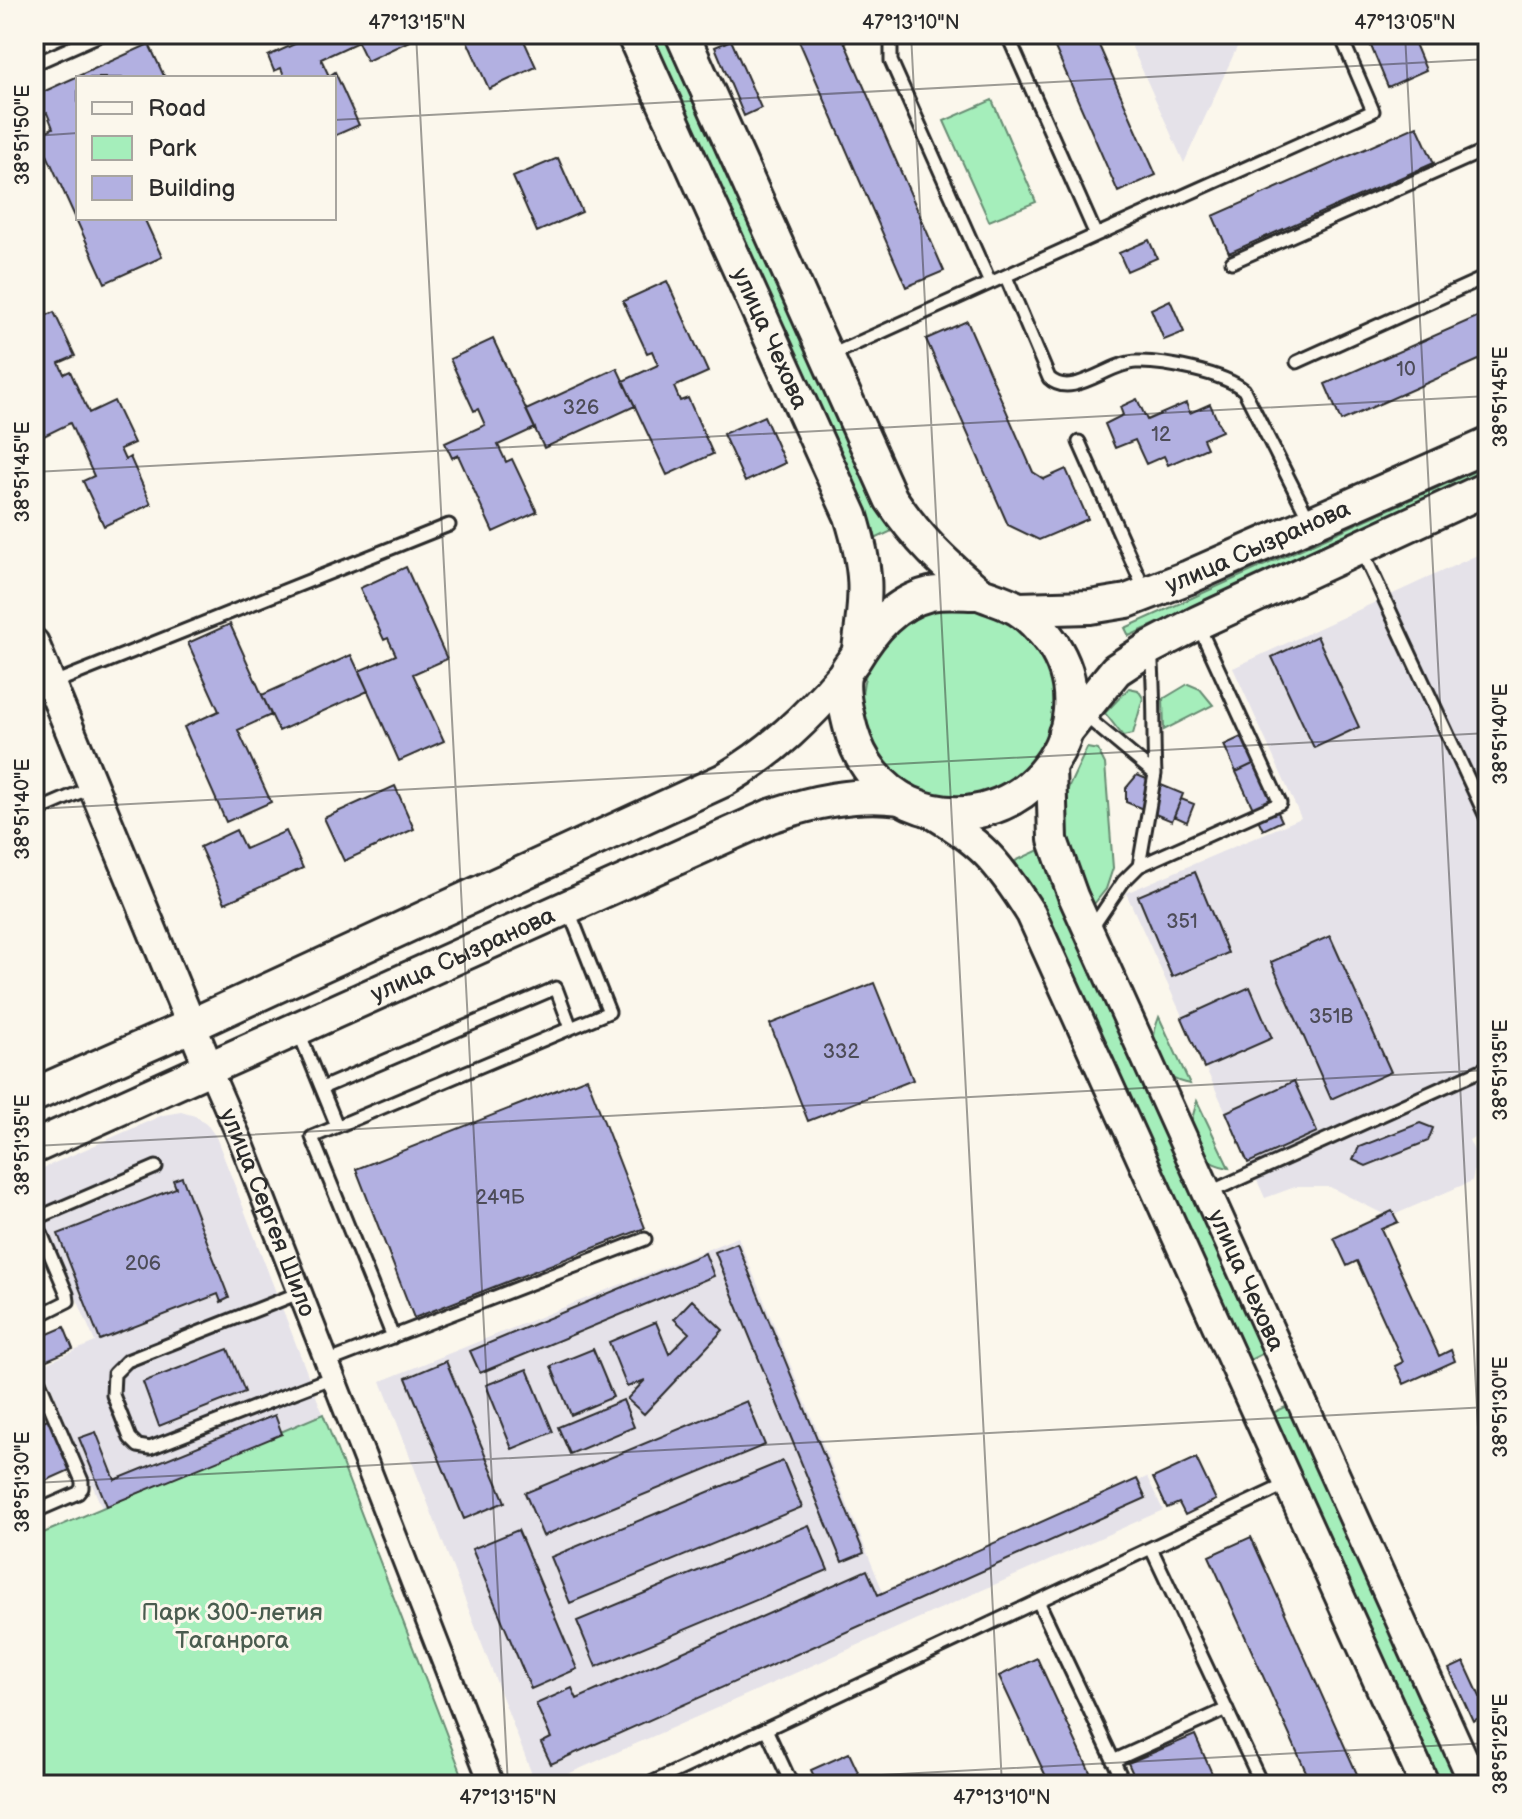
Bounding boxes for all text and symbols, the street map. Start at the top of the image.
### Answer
text: 47°13'15"N [368,11,466,35]
text: 47°13'10"N [862,11,960,35]
text: 47°13'05"N [1354,11,1456,35]
legend [76,76,336,220]
text: 38°51'50"E [11,85,35,185]
text: Road [148,94,206,123]
text: Park [148,134,196,163]
text: Building [148,174,235,203]
street label: улица Чехова [726,263,815,414]
text: 38°51'45"E [1489,346,1513,448]
house number: 10 [1396,358,1416,382]
house number: 326 [563,396,599,420]
text: 38°51'45"E [11,421,35,523]
house number: 12 [1151,423,1171,447]
street label: улица Сызранова [1161,493,1354,599]
text: 38°51'40"E [1489,683,1513,785]
text: 38°51'40"E [11,758,35,860]
street label: улица Сызранова [366,900,559,1008]
house number: 351 [1166,910,1198,934]
house number: 351В [1309,1005,1353,1029]
text: 38°51'35"E [1489,1019,1513,1121]
house number: 332 [823,1040,859,1064]
text: 38°51'35"E [11,1094,35,1196]
street label: улица Сергея Шило [214,1104,322,1321]
house number: 249Б [475,1186,525,1210]
street label: улица Чехова [1202,1205,1291,1355]
house number: 206 [125,1252,161,1276]
text: 38°51'30"E [1489,1356,1513,1458]
text: 38°51'30"E [11,1431,35,1533]
park label: Парк 300-летия Таганрога [141,1598,323,1655]
text: 38°51'25"E [1489,1694,1513,1794]
text: 47°13'15"N [459,1786,557,1810]
text: 47°13'10"N [953,1786,1051,1810]

